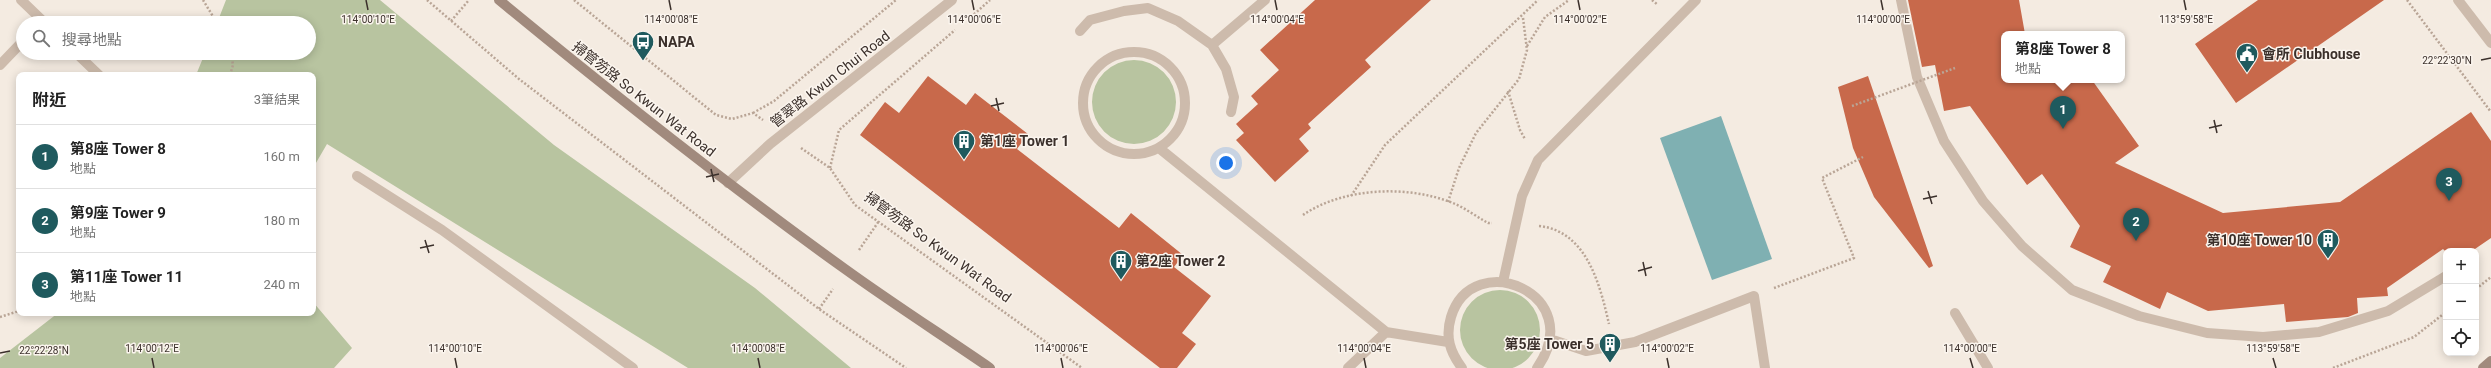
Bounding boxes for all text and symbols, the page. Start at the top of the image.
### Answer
text: 114°00'10"E [341,14,395,25]
text: 114°00'08"E [644,14,698,25]
text: 114°00'06"E [947,14,1001,25]
text: 114°00'04"E [1250,14,1304,25]
text: 114°00'02"E [1553,14,1607,25]
text: 114°00'00"E [1856,14,1910,25]
text: 113°59'58"E [2159,14,2213,25]
search box [16,16,316,60]
icon: search [30,27,52,49]
street label: 管翠路 Kwun Chui Road [767,28,893,130]
bus stop icon: NAPA [630,29,656,62]
text: 搜尋地點 [62,31,122,49]
popup [2001,31,2125,83]
place label: NAPA [658,34,695,50]
street label: 掃管笏路 So Kwun Wat Road [569,38,719,160]
text: 第8座 Tower 8 [2015,40,2111,58]
public building icon: 會所 Clubhouse [2234,41,2260,74]
place label: 會所 Clubhouse [2262,46,2361,62]
text: 22°22'30"N [2422,55,2472,66]
text: 地點 [2015,61,2041,76]
text: 附近 [32,90,66,110]
text: 3筆結果 [254,92,300,107]
pin: 1 [2050,96,2076,129]
building icon: 第1座 Tower 1 [951,128,977,161]
place label: 第1座 Tower 1 [980,133,1069,149]
text: 第8座 Tower 8 [70,140,166,158]
text: 1 [41,149,49,164]
text: 160 m [263,149,300,164]
your location [1216,153,1236,173]
text: 地點 [70,161,96,176]
pin: 3 [2436,168,2462,201]
street label: 掃管笏路 So Kwun Wat Road [862,188,1014,306]
text: 第9座 Tower 9 [70,204,166,222]
pin: 2 [2123,208,2149,241]
text: 2 [41,213,49,228]
text: 180 m [263,213,300,228]
text: 地點 [70,225,96,240]
building icon: 第10座 Tower 10 [2315,227,2341,260]
place label: 第10座 Tower 10 [2207,232,2312,248]
building icon: 第2座 Tower 2 [1108,248,1134,281]
map controls [2443,248,2479,356]
button: + [2443,248,2479,284]
place label: 第2座 Tower 2 [1136,253,1225,269]
text: 第11座 Tower 11 [70,268,183,286]
text: 3 [41,277,49,292]
text: 240 m [263,277,300,292]
button: − [2443,284,2479,320]
text: 地點 [70,289,96,304]
button: locate [2443,320,2479,356]
building icon: 第5座 Tower 5 [1597,331,1623,364]
place label: 第5座 Tower 5 [1505,336,1594,352]
text: 114°00'12"E [125,343,179,354]
text: 114°00'10"E [428,343,482,354]
text: 114°00'08"E [731,343,785,354]
text: 114°00'06"E [1034,343,1088,354]
text: 114°00'04"E [1337,343,1391,354]
text: 114°00'02"E [1640,343,1694,354]
text: 114°00'00"E [1943,343,1997,354]
text: 113°59'58"E [2246,343,2300,354]
text: 22°22'28"N [19,345,69,356]

